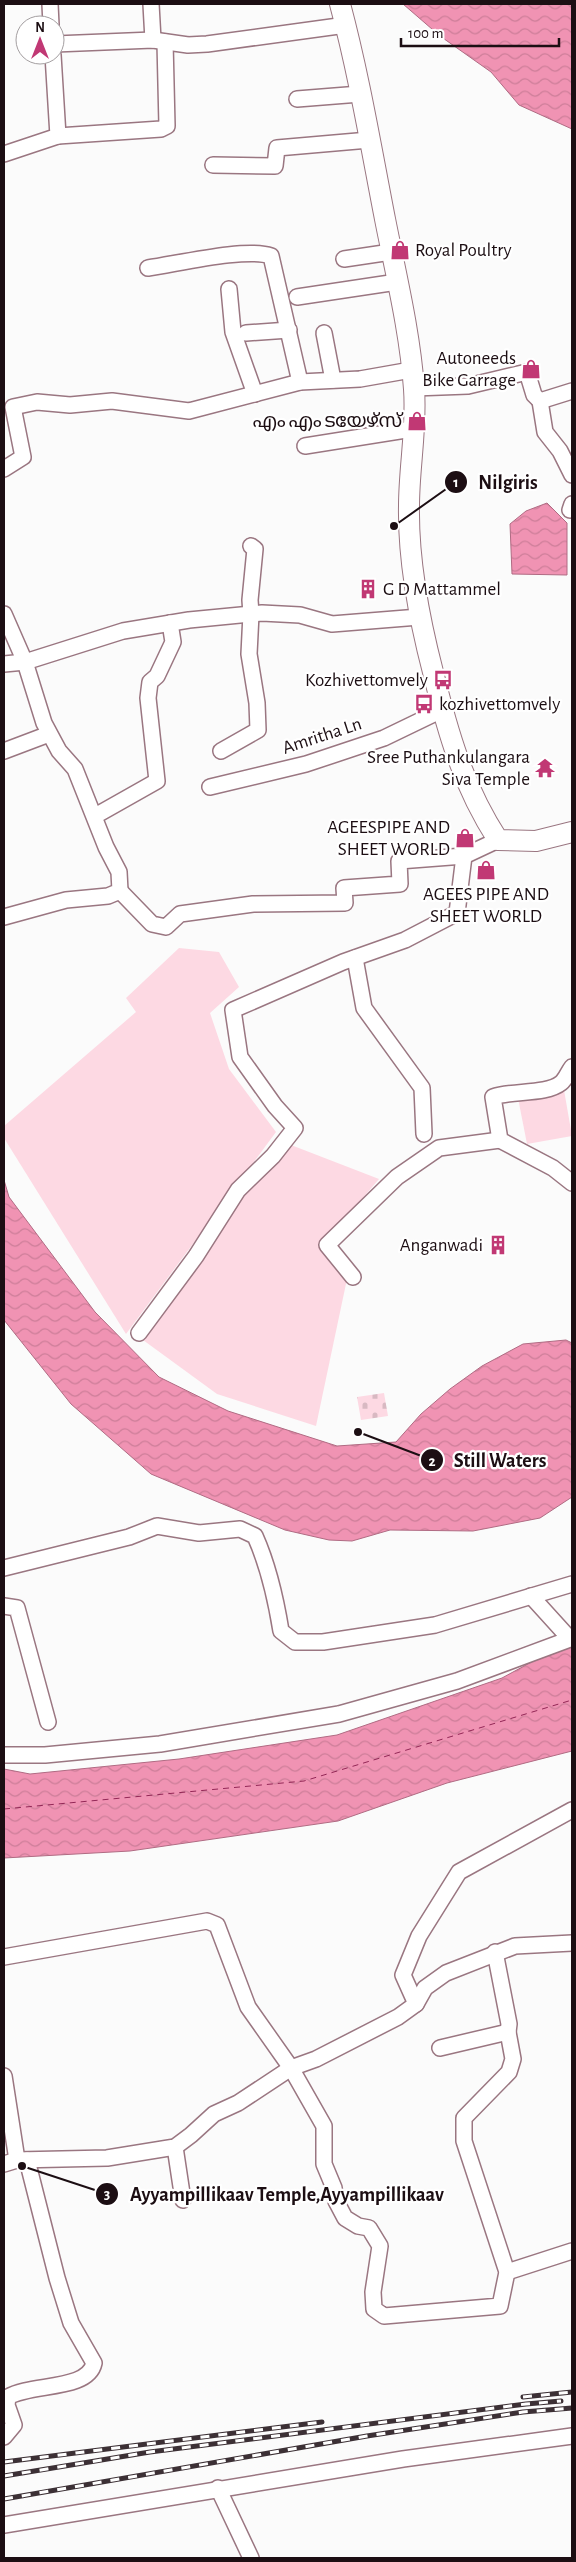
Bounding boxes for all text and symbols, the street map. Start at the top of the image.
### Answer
north arrow [15,15,65,65]
scale bar [401,15,558,47]
text: N [35,21,45,35]
text: 100 m [408,26,443,41]
shop icon: Royal Poultry [389,239,411,261]
place label: Royal Poultry [415,241,512,260]
place label: Autoneeds Bike Garrage [422,349,516,390]
shop icon: Autoneeds Bike Garrage [520,358,542,380]
shop icon: എം എം ടയേഴ്‌സ് [406,410,428,432]
place label: എം എം ടയേഴ്‌സ് [253,411,404,432]
callout: Nilgiris [443,464,548,499]
text: Nilgiris [478,473,538,493]
text: 1 [453,475,459,490]
building icon: G D Mattammel [357,578,379,600]
place label: G D Mattammel [383,580,501,599]
bus stop icon: Kozhivettomvely [432,669,454,691]
place label: Kozhivettomvely [305,671,428,690]
bus stop icon: kozhivettomvely [413,693,435,715]
place label: kozhivettomvely [439,695,560,714]
street label: Amritha Ln [280,714,364,758]
place label: Sree Puthankulangara Siva Temple [367,748,530,789]
temple icon: Sree Puthankulangara Siva Temple [534,757,556,779]
place label: AGEESPIPE AND SHEET WORLD [327,818,450,859]
shop icon: AGEESPIPE AND SHEET WORLD [454,827,476,849]
shop icon: AGEES PIPE AND SHEET WORLD [475,859,497,881]
place label: AGEES PIPE AND SHEET WORLD [423,885,549,926]
building icon: Anganwadi [487,1234,509,1256]
place label: Anganwadi [400,1236,483,1255]
callout: Still Waters [419,1443,557,1478]
text: Still Waters [454,1451,547,1471]
text: 2 [428,1454,436,1469]
callout: Ayyampillikaav Temple,Ayyampillikaav [95,2176,453,2211]
text: Ayyampillikaav Temple,Ayyampillikaav [130,2185,444,2205]
text: 3 [104,2187,110,2202]

